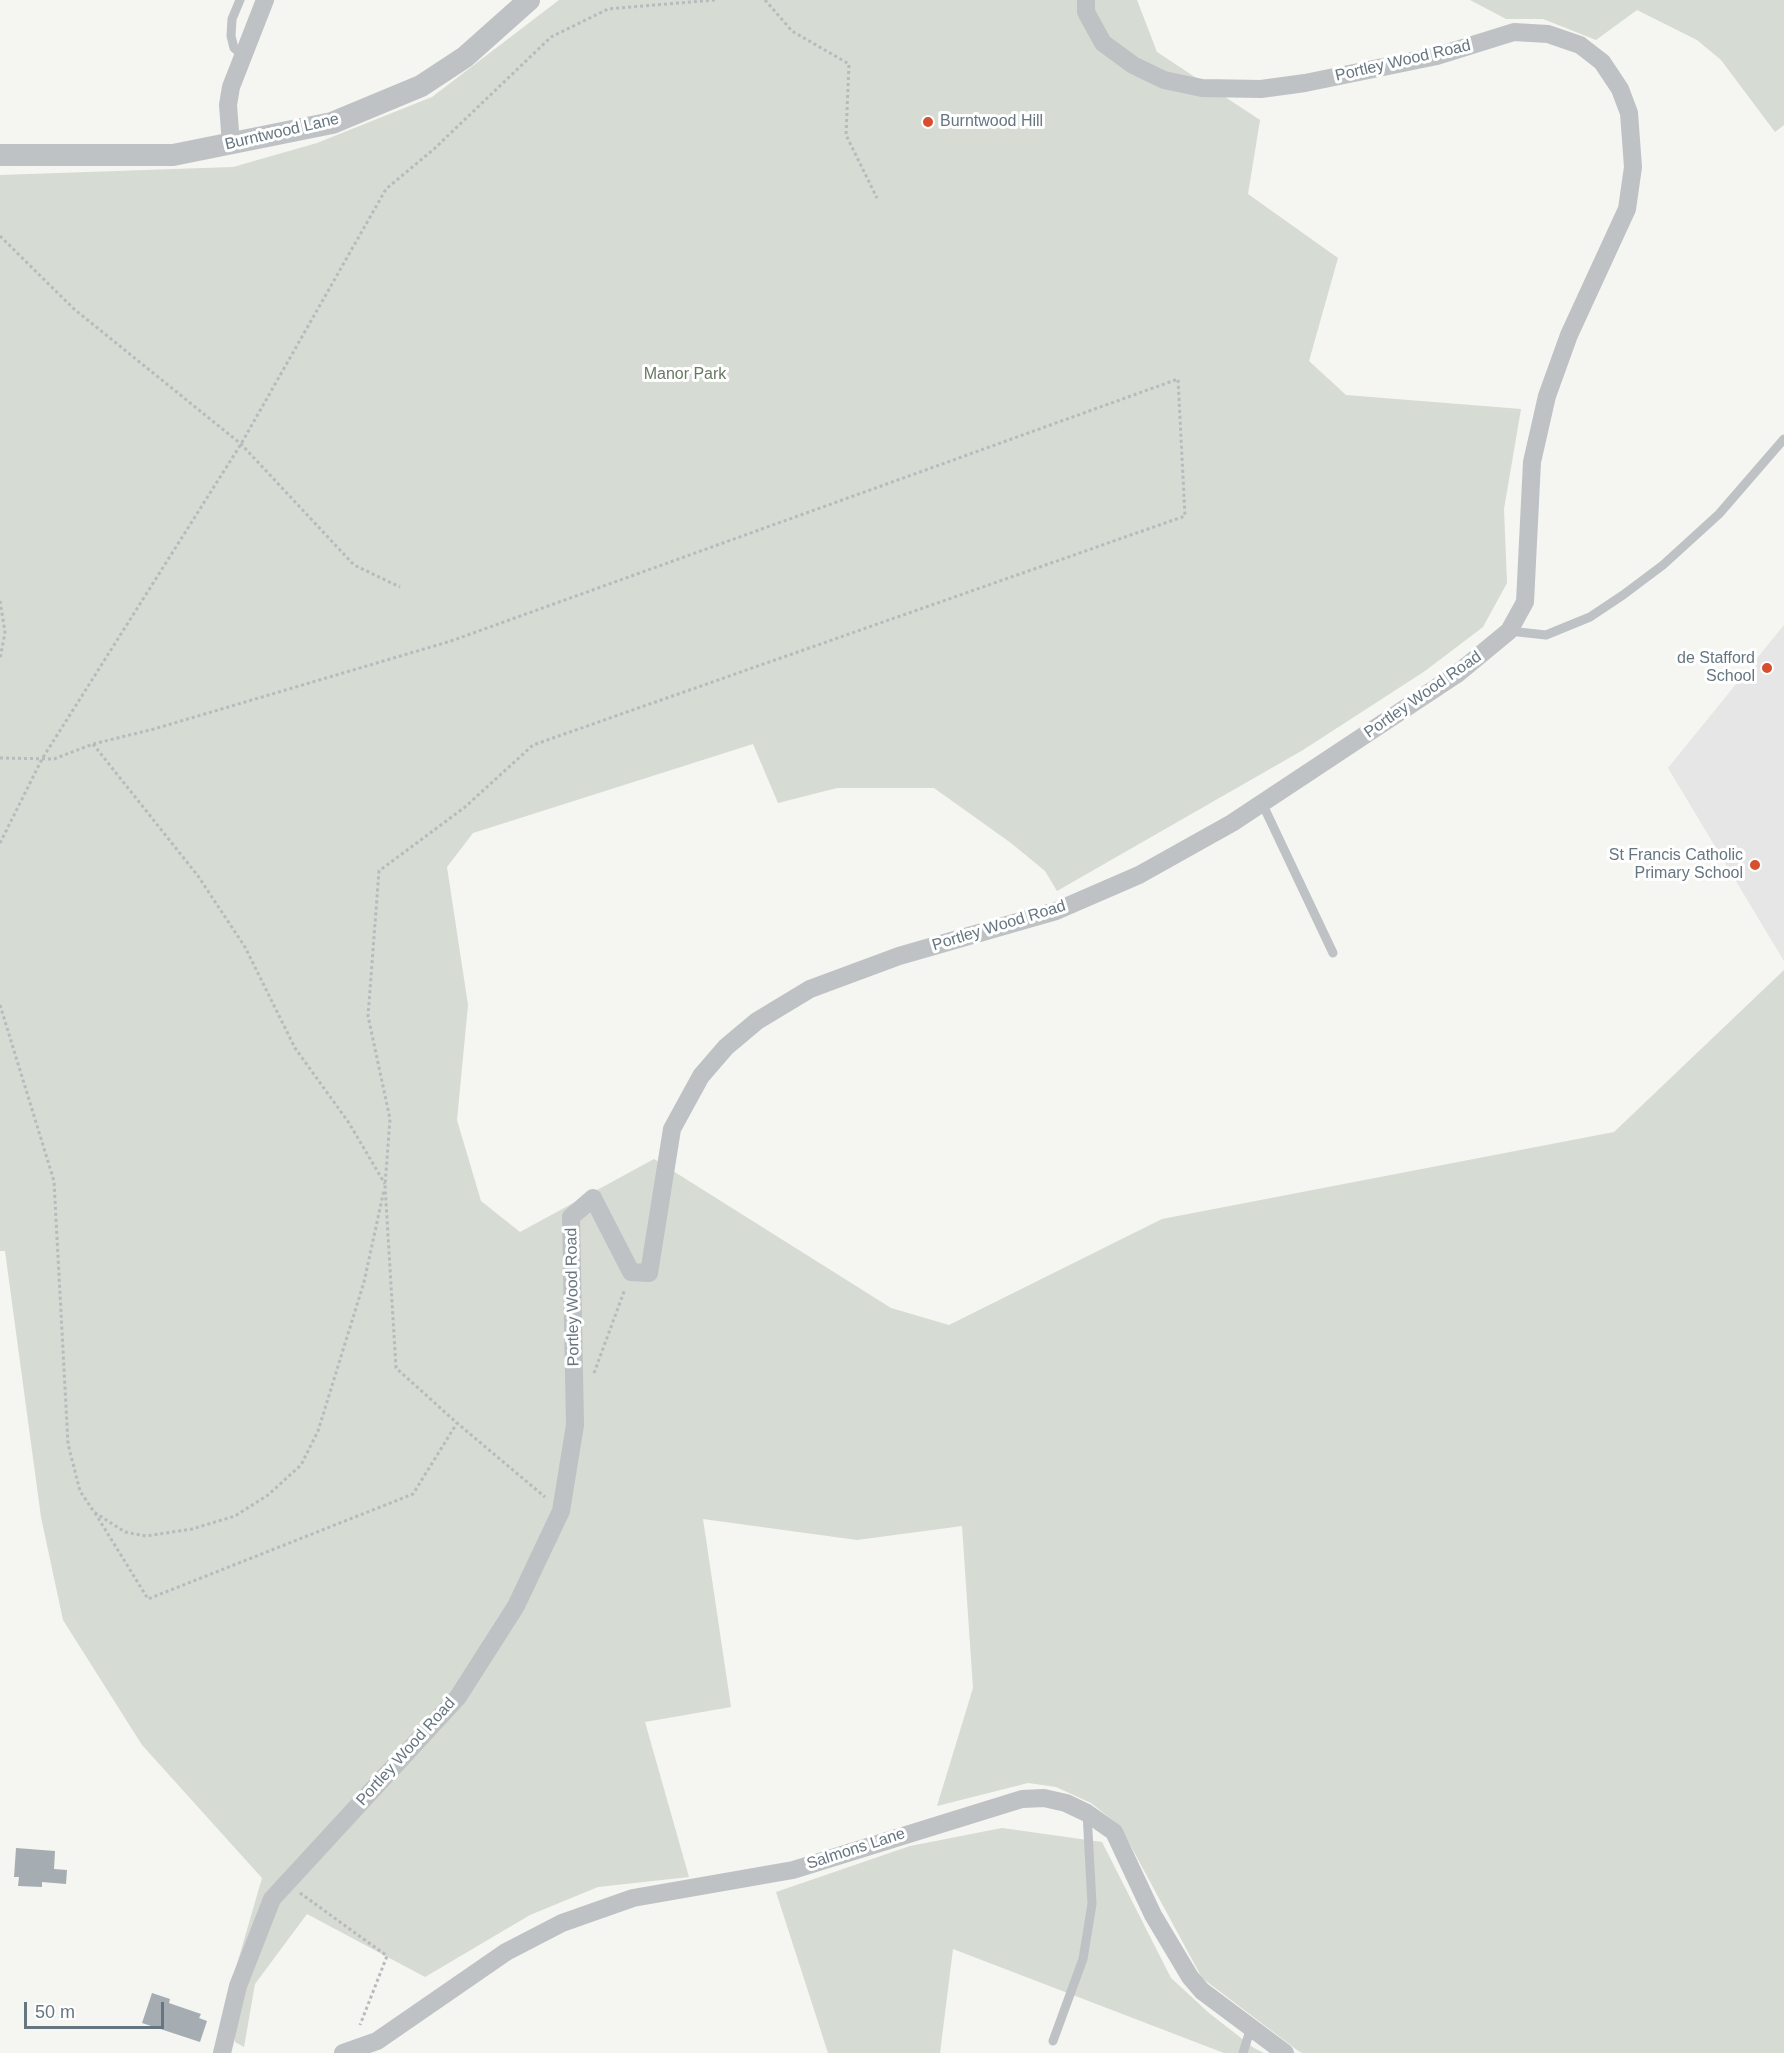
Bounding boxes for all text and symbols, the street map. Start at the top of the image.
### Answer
street label: Portley Wood Road [1333,36,1473,86]
street label: Burntwood Lane [223,110,341,154]
place label: Burntwood Hill [940,112,1043,132]
marker: Burntwood Hill [921,115,935,129]
park label: Manor Park [644,365,726,385]
street label: Portley Wood Road [1361,647,1485,743]
place label: de Stafford School [1677,649,1755,687]
marker: de Stafford School [1760,661,1774,675]
place label: St Francis Catholic Primary School [1609,846,1743,884]
marker: St Francis Catholic Primary School [1748,858,1762,872]
street label: Portley Wood Road [930,897,1068,955]
street label: Portley Wood Road [562,1228,584,1366]
street label: Portley Wood Road [353,1694,459,1810]
street label: Salmons Lane [804,1824,908,1874]
scale bar [27,1990,166,2028]
text: 50 m [35,2002,75,2022]

